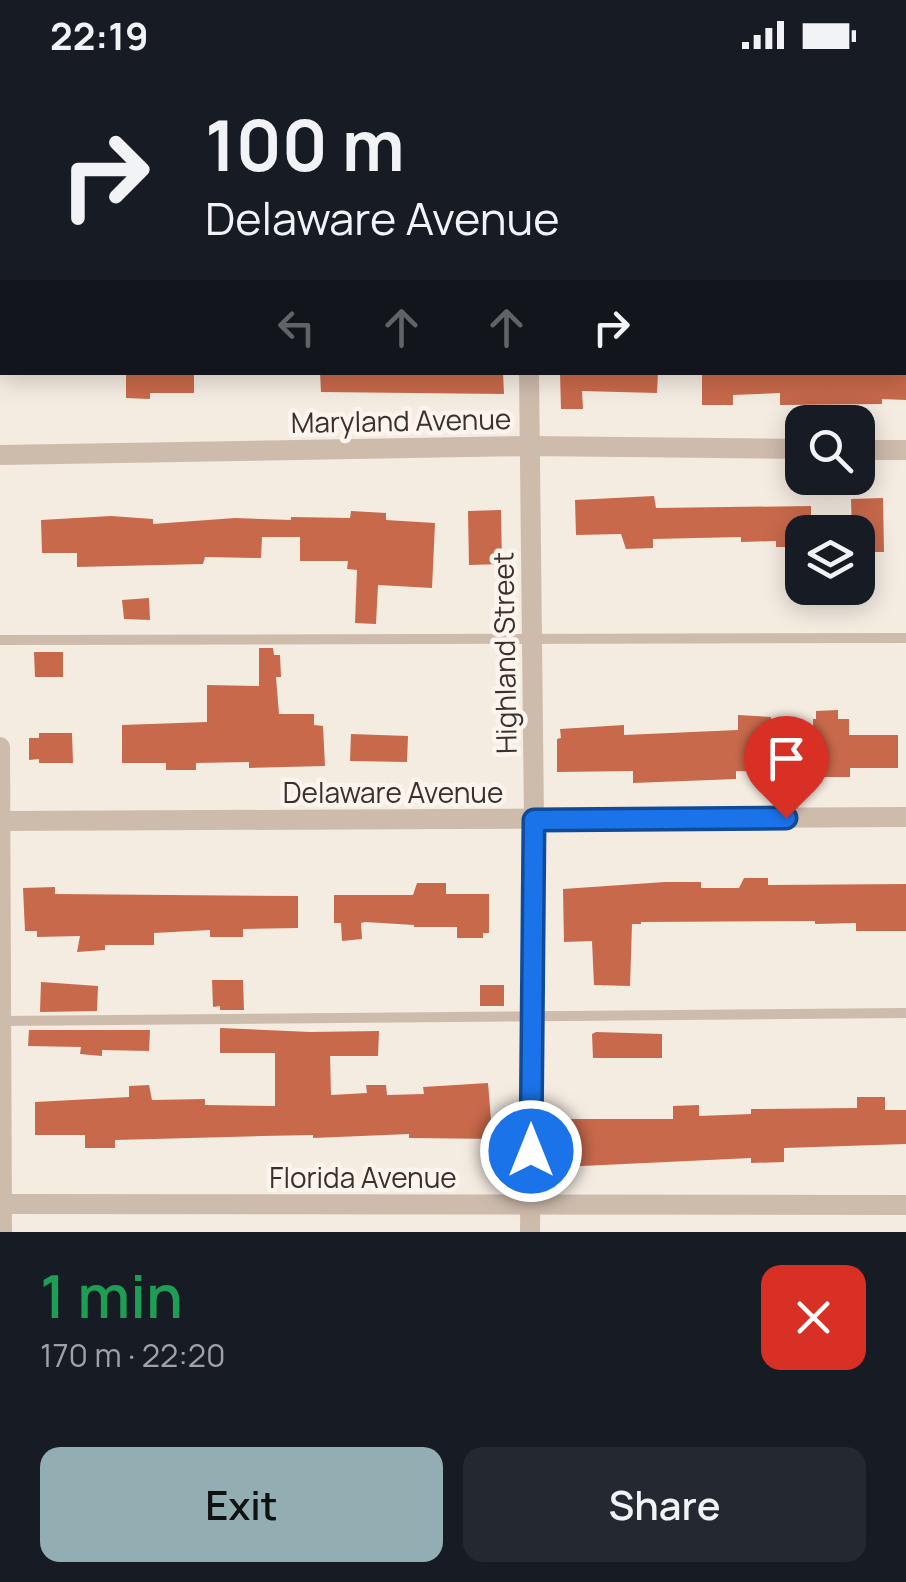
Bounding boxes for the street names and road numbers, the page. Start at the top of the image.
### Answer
street label: Maryland Avenue [290,399,512,441]
street label: Highland Street [483,552,525,754]
street label: Delaware Avenue [283,773,503,811]
street label: Florida Avenue [269,1158,457,1196]

